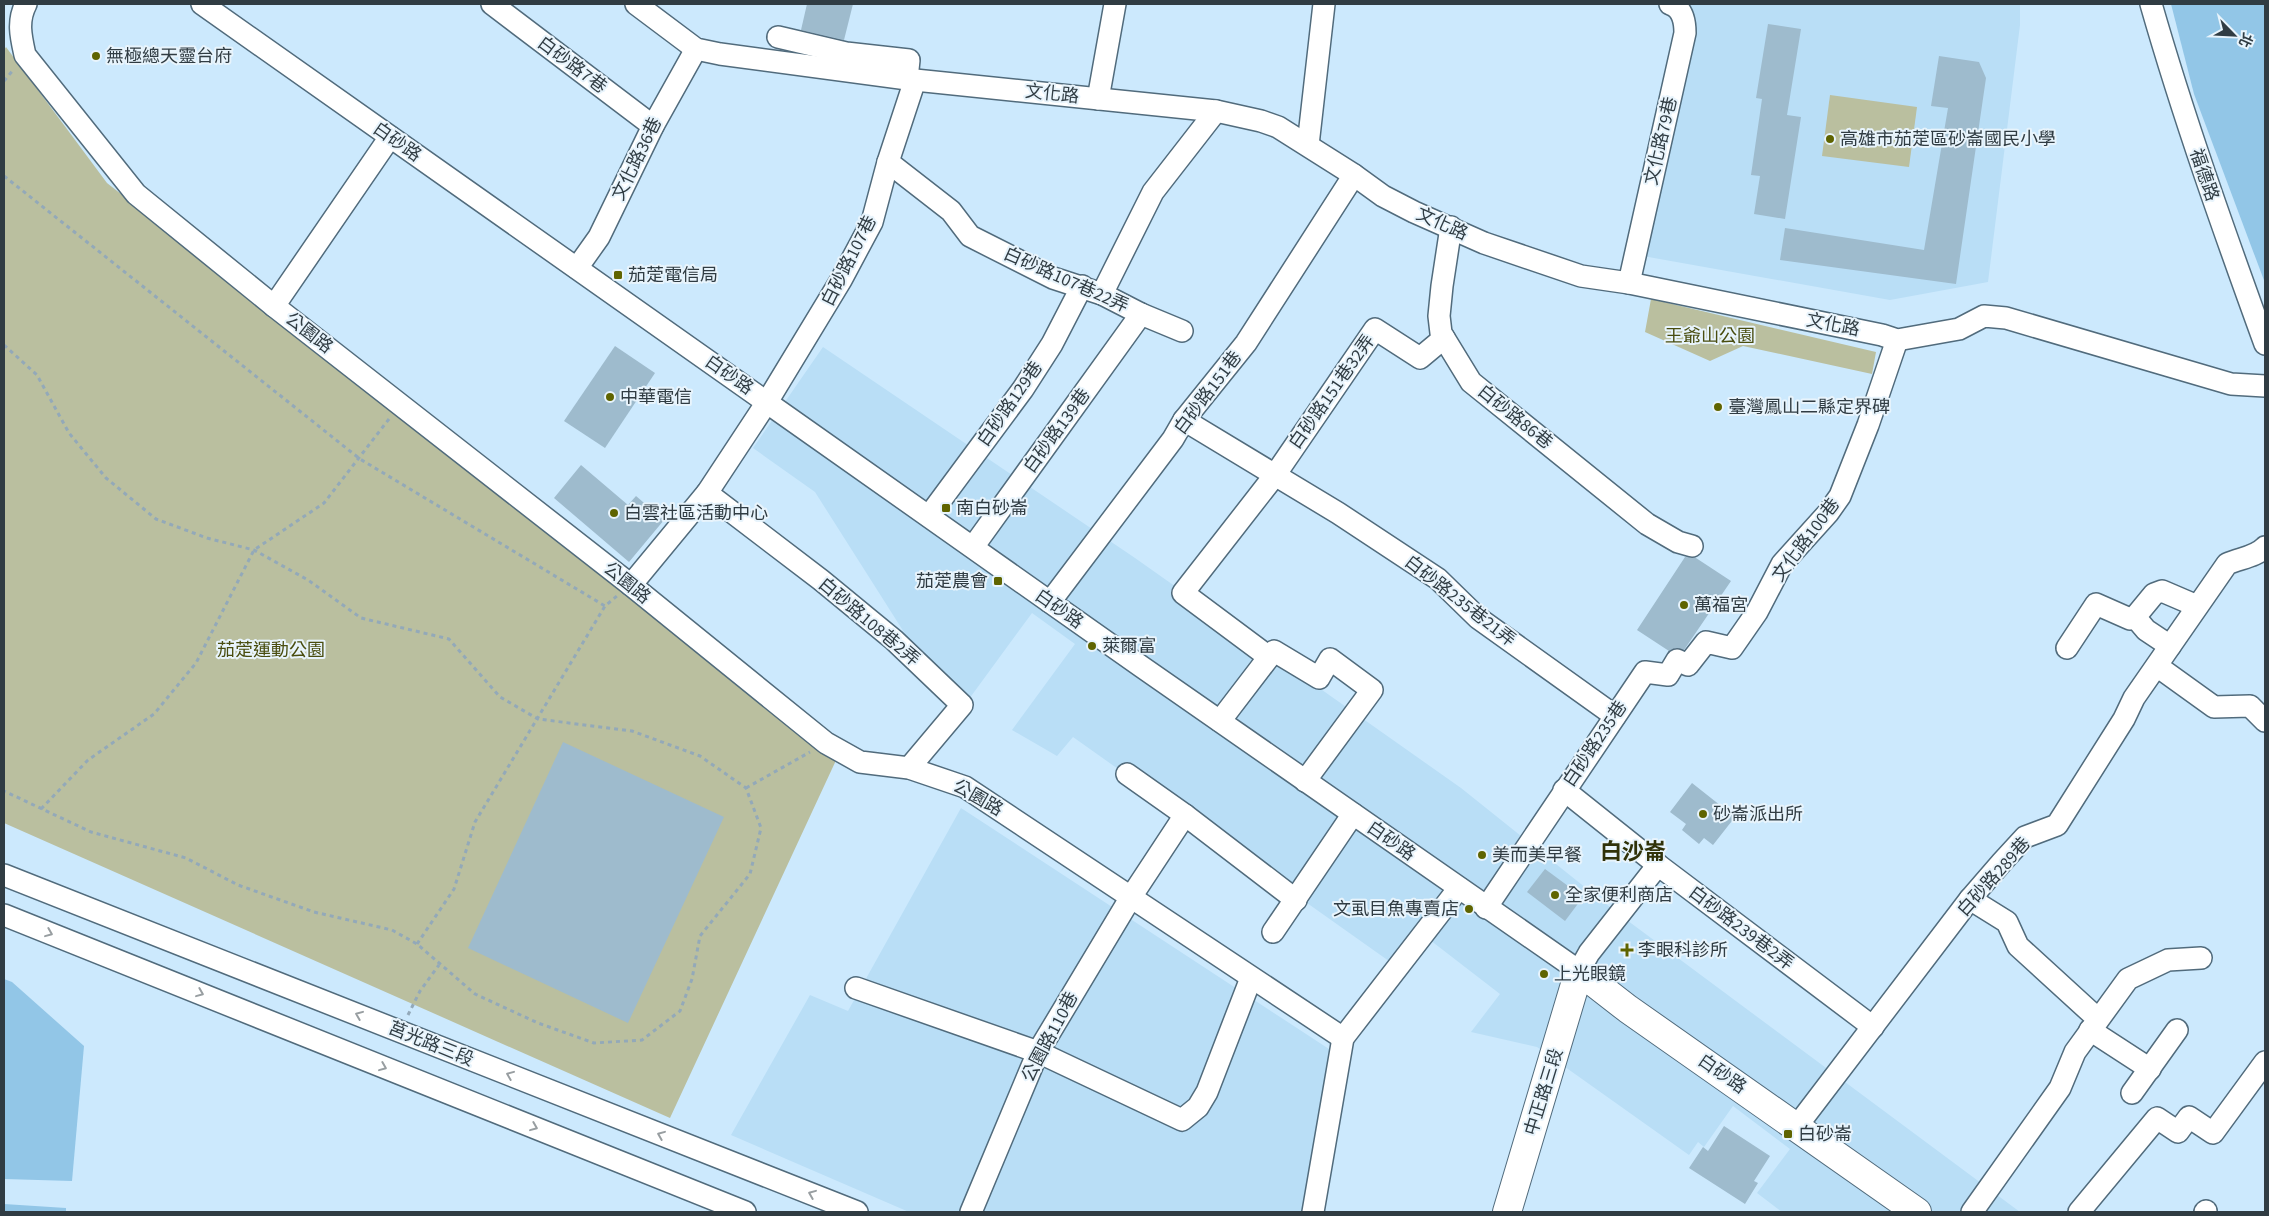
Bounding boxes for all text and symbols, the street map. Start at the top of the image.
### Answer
north arrow [2209,10,2259,60]
text: 北 [2233,29,2257,50]
street label: 白砂路7巷 [532,31,612,99]
place label: 無極總天靈台府 [106,44,232,69]
marker: 無極總天靈台府 [90,50,102,62]
street label: 文化路 [1024,79,1080,109]
street label: 文化路79巷 [1639,94,1683,188]
street label: 文化路36巷 [606,113,668,205]
street label: 白砂路 [368,116,426,168]
place label: 高雄市茄萣區砂崙國民小學 [1840,127,2056,152]
marker: 高雄市茄萣區砂崙國民小學 [1824,133,1836,145]
street label: 福德路 [2183,145,2225,205]
street label: 文化路 [1412,202,1472,246]
street label: 白砂路107巷 [815,211,883,311]
street label: 白砂路107巷22弄 [999,241,1133,319]
place label: 茄萣電信局 [628,263,718,288]
marker: 茄萣電信局 [612,269,624,281]
street label: 公園路 [280,307,338,359]
street label: 文化路 [1804,308,1862,342]
park label: 王爺山公園 [1665,324,1755,349]
street label: 白砂路151巷32弄 [1283,330,1381,454]
street label: 白砂路151巷 [1168,346,1248,440]
street label: 白砂路 [700,349,758,401]
street label: 白砂路129巷 [971,356,1049,452]
street label: 白砂路86巷 [1472,379,1558,455]
street label: 白砂路139巷 [1018,384,1096,478]
place label: 中華電信 [620,385,692,410]
marker: 中華電信 [604,391,616,403]
place label: 臺灣鳳山二縣定界碑 [1728,395,1890,420]
marker: 臺灣鳳山二縣定界碑 [1712,401,1724,413]
street label: 文化路100巷 [1766,493,1846,587]
place label: 南白砂崙 [956,496,1028,521]
place label: 白雲社區活動中心 [624,501,768,526]
marker: 南白砂崙 [940,502,952,514]
marker: 白雲社區活動中心 [608,507,620,519]
street label: 白砂路235巷21弄 [1399,550,1521,652]
street label: 公園路 [598,556,656,610]
place label: 茄萣農會 [916,569,988,594]
street label: 白砂路108巷2弄 [813,572,925,672]
marker: 茄萣農會 [992,575,1004,587]
street label: 白砂路 [1030,583,1088,635]
place label: 萬福宮 [1694,593,1748,618]
marker: 萬福宮 [1678,599,1690,611]
place label: 萊爾富 [1102,634,1156,659]
park label: 茄萣運動公園 [217,638,325,663]
marker: 萊爾富 [1086,640,1098,652]
street label: 白砂路235巷 [1557,696,1633,792]
street label: 公園路 [948,774,1008,822]
place label: 砂崙派出所 [1713,802,1803,827]
marker: 砂崙派出所 [1697,808,1709,820]
street label: 白砂路 [1362,815,1420,867]
street label: 白砂路289巷 [1952,832,2036,922]
district label: 白沙崙 [1600,836,1666,868]
place label: 美而美早餐 [1492,843,1582,868]
marker: 美而美早餐 [1476,849,1488,861]
street label: 白砂路239巷2弄 [1683,880,1799,976]
place label: 全家便利商店 [1565,883,1673,908]
marker: 全家便利商店 [1549,889,1561,901]
place label: 文虱目魚專賣店 [1333,897,1459,922]
marker: 文虱目魚專賣店 [1463,903,1475,915]
one-way arrow [44,926,53,937]
place label: 李眼科診所 [1638,938,1728,963]
marker: 李眼科診所 [1620,943,1634,957]
place label: 上光眼鏡 [1554,962,1626,987]
marker: 上光眼鏡 [1538,968,1550,980]
one-way arrow [195,987,204,998]
street label: 公園路110巷 [1016,987,1084,1087]
one-way arrow [355,1011,364,1021]
street label: 莒光路三段 [385,1016,477,1072]
street label: 中正路三段 [1519,1045,1569,1139]
street label: 白砂路 [1693,1048,1751,1100]
one-way arrow [378,1061,387,1071]
one-way arrow [506,1071,515,1081]
one-way arrow [529,1121,538,1132]
place label: 白砂崙 [1798,1122,1852,1147]
marker: 白砂崙 [1782,1128,1794,1140]
one-way arrow [657,1130,666,1141]
one-way arrow [808,1190,817,1201]

